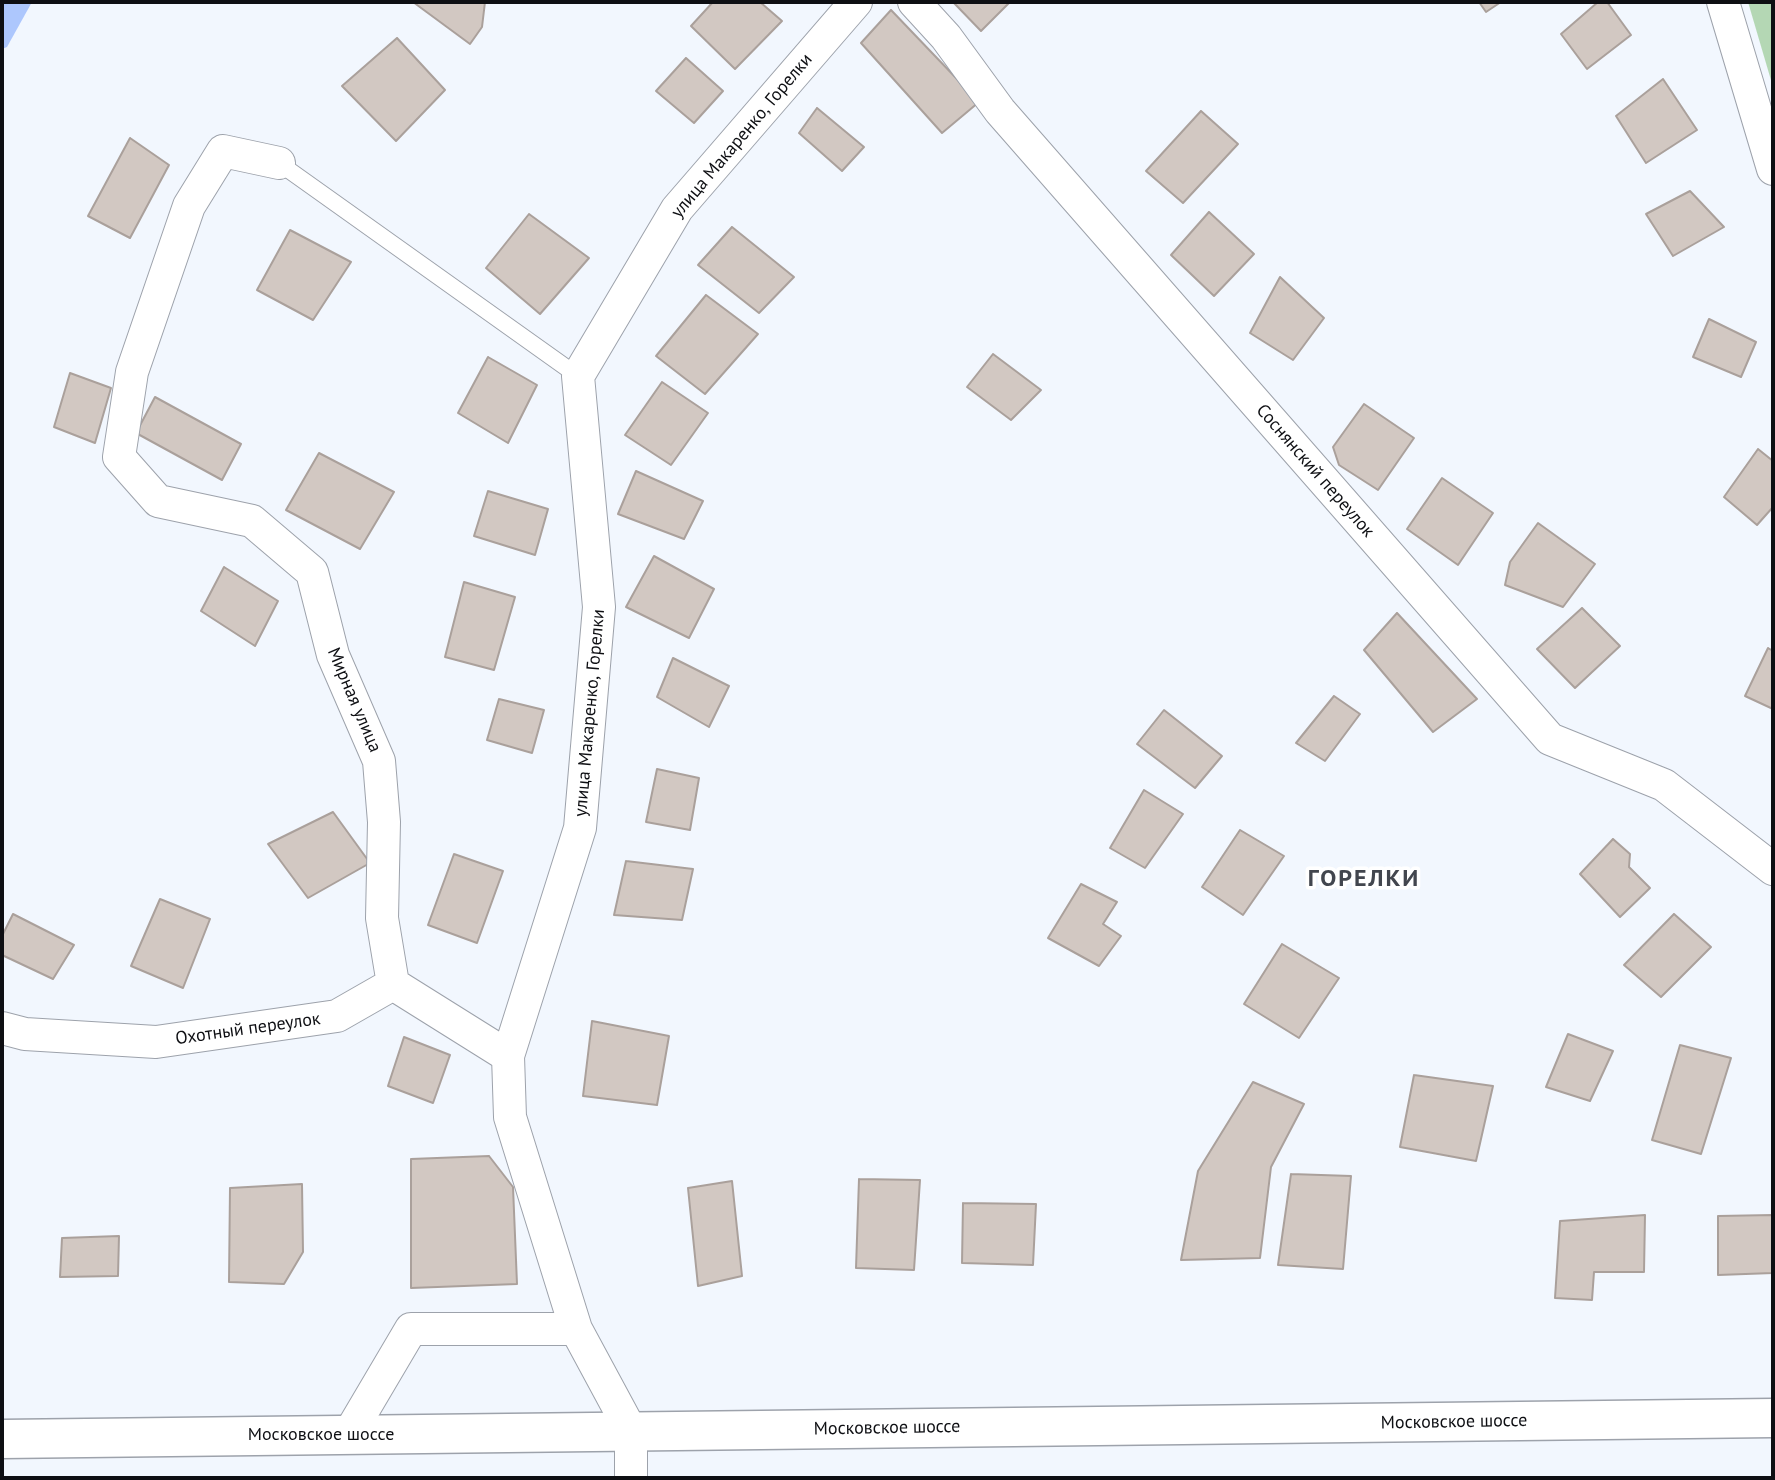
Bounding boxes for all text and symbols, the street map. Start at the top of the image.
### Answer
street label: улица Макаренко, Горелки [667,49,817,223]
street label: Соснянский переулок [1251,400,1379,542]
street label: улица Макаренко, Горелки [570,608,610,818]
street label: Мирная улица [322,644,386,756]
district label: ГОРЕЛКИ [1309,865,1419,893]
street label: Охотный переулок [174,1008,322,1050]
street label: Московское шоссе [1381,1410,1527,1434]
street label: Московское шоссе [814,1416,960,1440]
street label: Московское шоссе [248,1424,394,1446]

